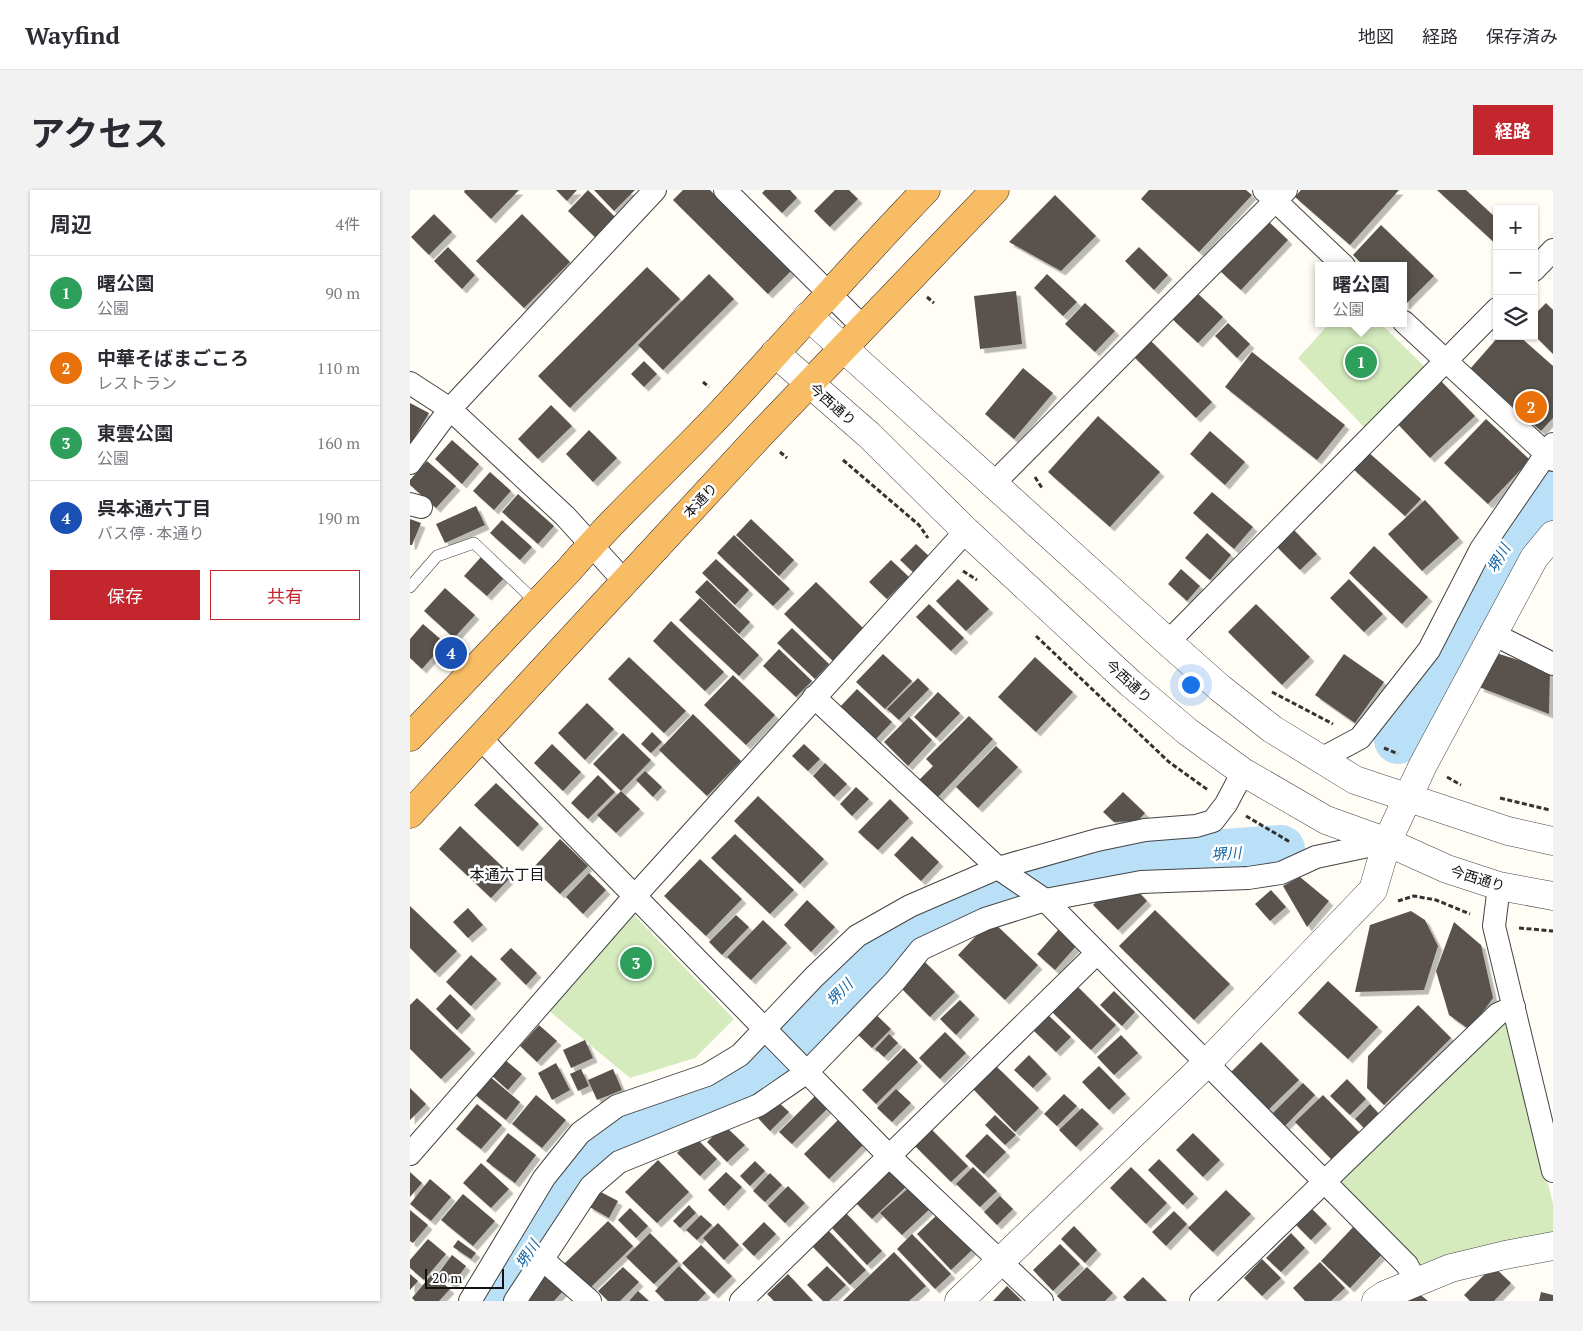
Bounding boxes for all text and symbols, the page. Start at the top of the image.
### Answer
text: Wayfind [25,19,120,51]
text: 地図 [1358,24,1394,48]
text: 経路 [1422,24,1458,48]
text: 保存済み [1486,24,1558,48]
button: 経路 [1473,105,1553,155]
text: アクセス [30,110,168,156]
map controls [1493,205,1538,340]
button: + [1493,205,1538,250]
text: 周辺 [50,210,92,238]
text: 4件 [335,213,360,235]
button: − [1493,250,1538,295]
popup [1315,262,1407,327]
text: 曙公園 [97,270,154,295]
text: 曙公園 [1332,271,1390,296]
text: 1 [61,282,71,304]
text: 90 m [325,282,360,304]
button: layers [1493,295,1538,340]
text: 公園 [97,297,129,319]
text: 公園 [1332,298,1365,320]
pin: 1 [1345,343,1377,381]
text: 中華そばまごころ [97,345,249,370]
text: 2 [61,357,71,379]
text: 110 m [317,357,360,379]
text: レストラン [97,372,177,394]
street label: 今西通り [806,378,860,430]
pin: 2 [1515,388,1547,426]
text: 東雲公園 [97,420,173,445]
text: 3 [61,432,71,454]
text: 160 m [317,432,360,454]
text: 公園 [97,447,129,469]
street label: 本通り [679,478,721,522]
text: 呉本通六丁目 [97,495,211,520]
text: 4 [61,507,71,529]
text: 190 m [317,507,360,529]
text: バス停 · 本通り [97,522,205,544]
water label: 堺川 [1482,538,1515,576]
button: 保存 [50,570,200,620]
button: 共有 [210,570,360,620]
pin: 4 [435,634,467,672]
street label: 今西通り [1102,655,1156,707]
your location [1178,672,1204,698]
water label: 堺川 [1210,842,1244,864]
street label: 今西通り [1448,861,1508,895]
district label: 本通六丁目 [469,864,545,884]
pin: 3 [620,944,652,982]
water label: 堺川 [821,973,858,1010]
water label: 堺川 [510,1234,545,1272]
scale bar [425,1266,504,1289]
text: 20 m [432,1268,462,1287]

